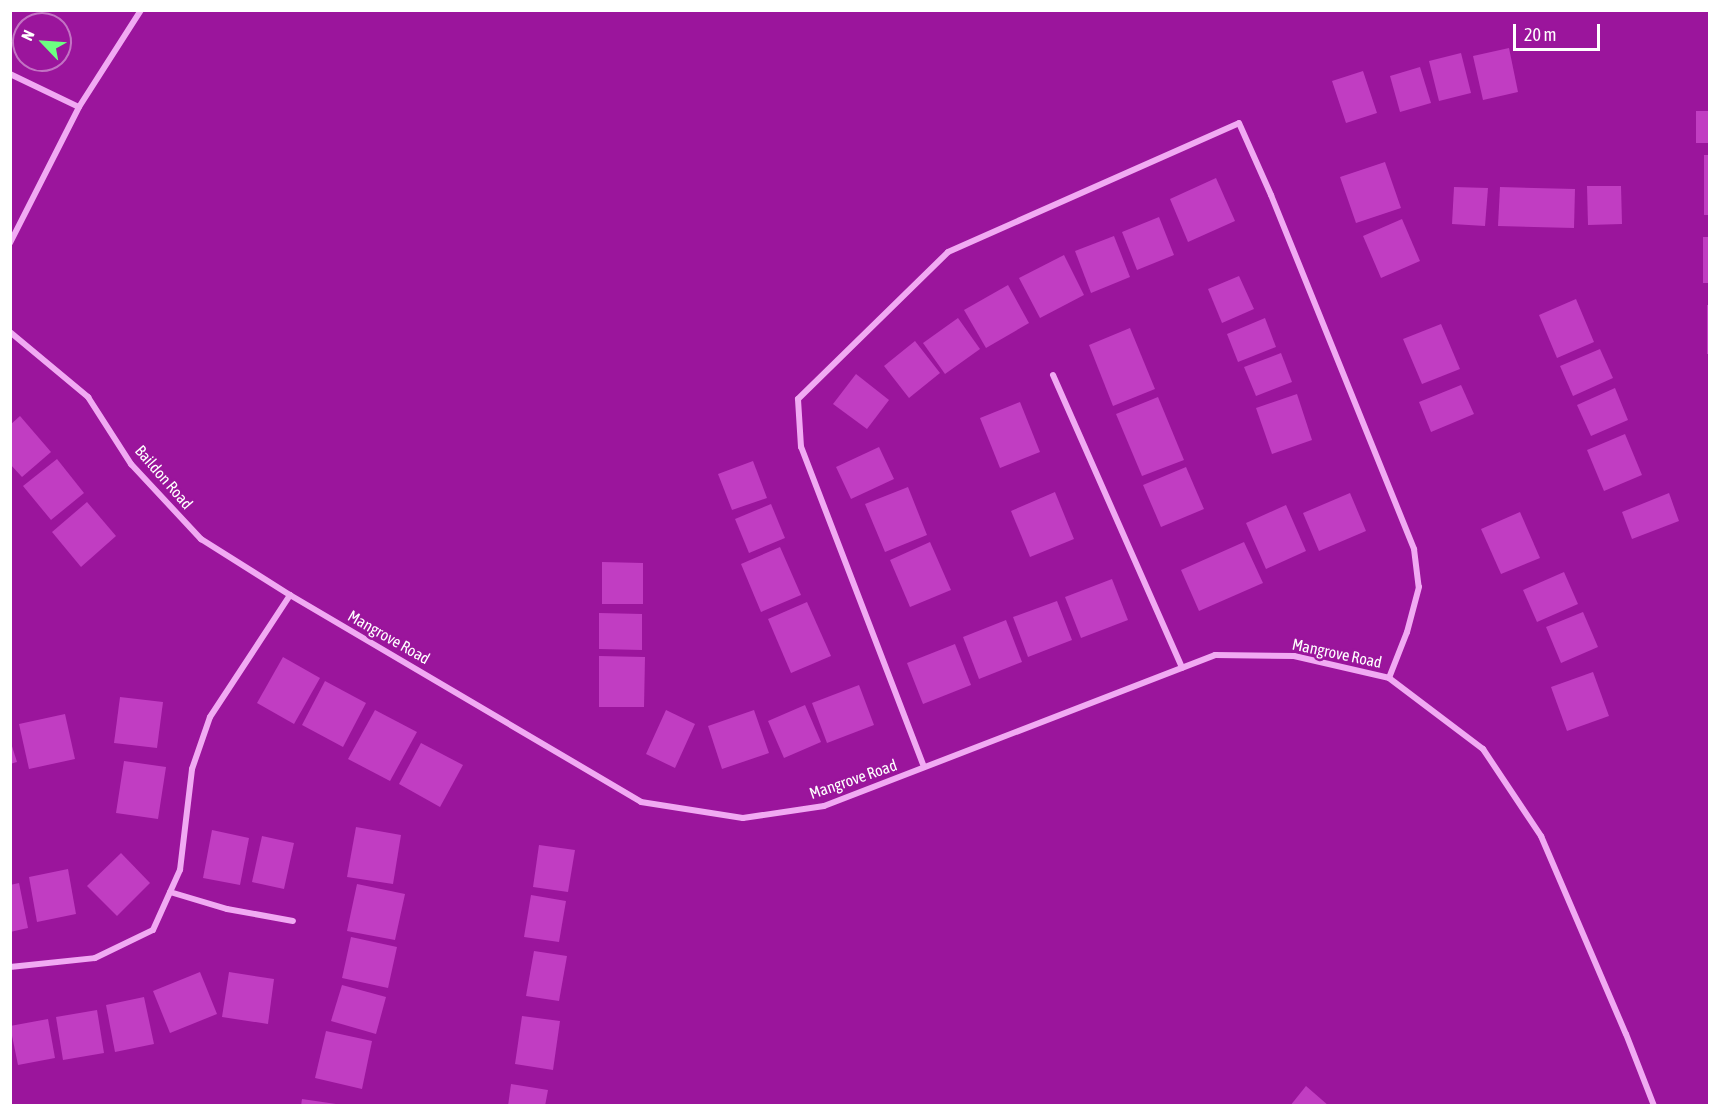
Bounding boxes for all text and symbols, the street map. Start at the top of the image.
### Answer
north arrow [12,12,72,72]
scale bar [1516,12,1603,50]
text: 20 m [1524,24,1556,45]
text: N [17,27,38,43]
street label: Baildon Road [131,441,197,513]
street label: Mangrove Road [345,606,433,668]
street label: Mangrove Road [1290,634,1384,672]
street label: Mangrove Road [807,755,899,803]

